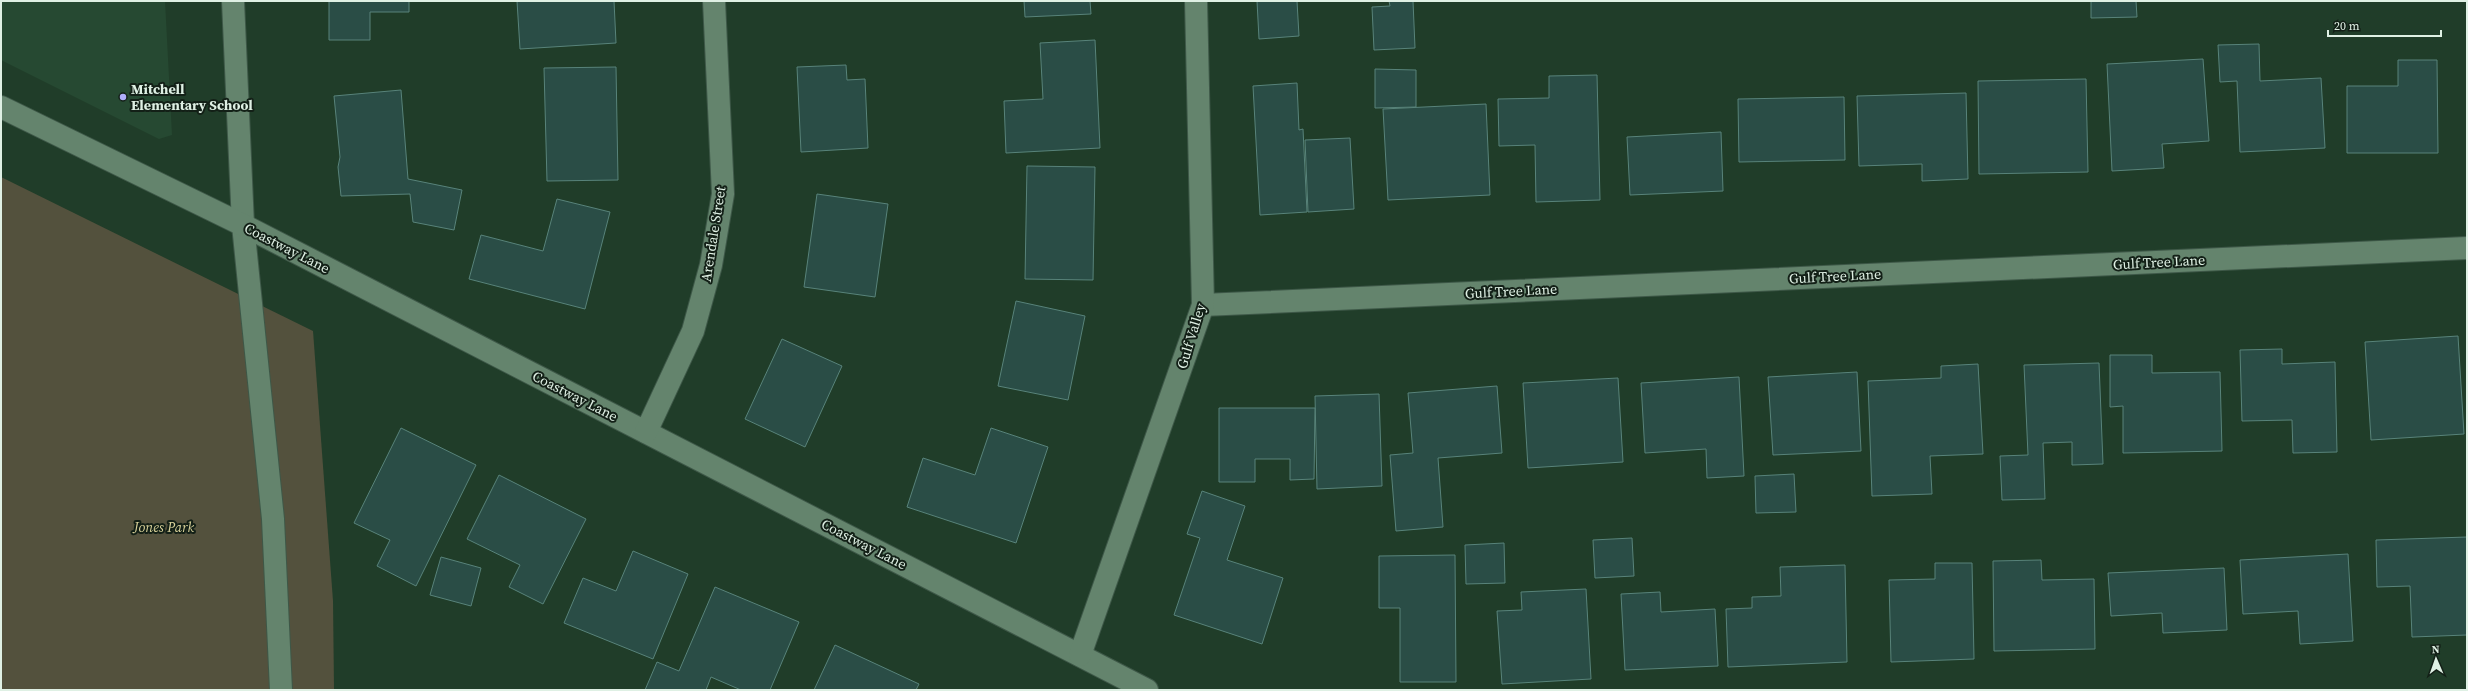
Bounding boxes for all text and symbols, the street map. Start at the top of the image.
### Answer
scale bar [2328,12,2441,38]
text: 20 m [2334,18,2360,34]
place label: Mitchell Elementary School [131,79,253,115]
marker: Mitchell Elementary School [118,92,128,102]
street label: Arendale Street [696,184,730,283]
street label: Coastway Lane [241,218,333,278]
street label: Gulf Tree Lane [2112,250,2206,274]
street label: Gulf Tree Lane [1788,264,1882,288]
street label: Gulf Tree Lane [1464,279,1558,303]
street label: Gulf Valley [1172,300,1211,371]
street label: Coastway Lane [529,366,621,426]
street label: Coastway Lane [818,514,910,574]
park label: Jones Park [132,517,194,537]
north arrow [2416,639,2456,679]
text: N [2431,642,2440,657]

